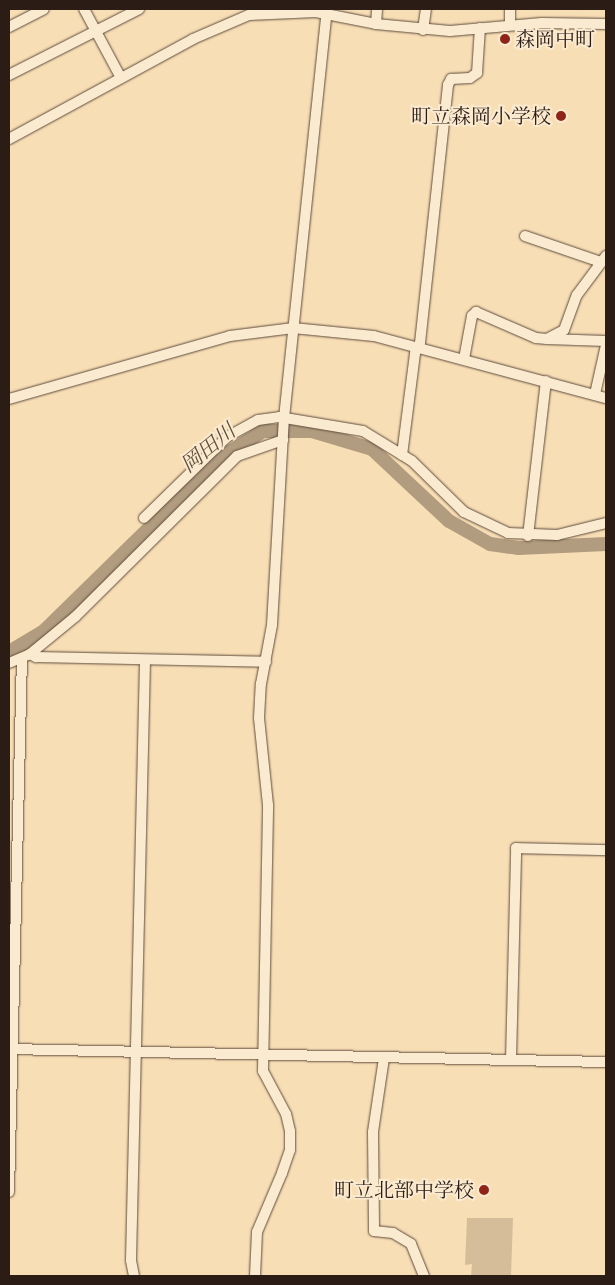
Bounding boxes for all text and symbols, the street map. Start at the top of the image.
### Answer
place label: 森岡中町 [515,27,595,51]
marker: 森岡中町 [499,33,511,45]
place label: 町立森岡小学校 [411,104,551,128]
marker: 町立森岡小学校 [555,110,567,122]
water label: 岡田川 [176,418,240,478]
place label: 町立北部中学校 [334,1178,474,1202]
marker: 町立北部中学校 [478,1184,490,1196]

